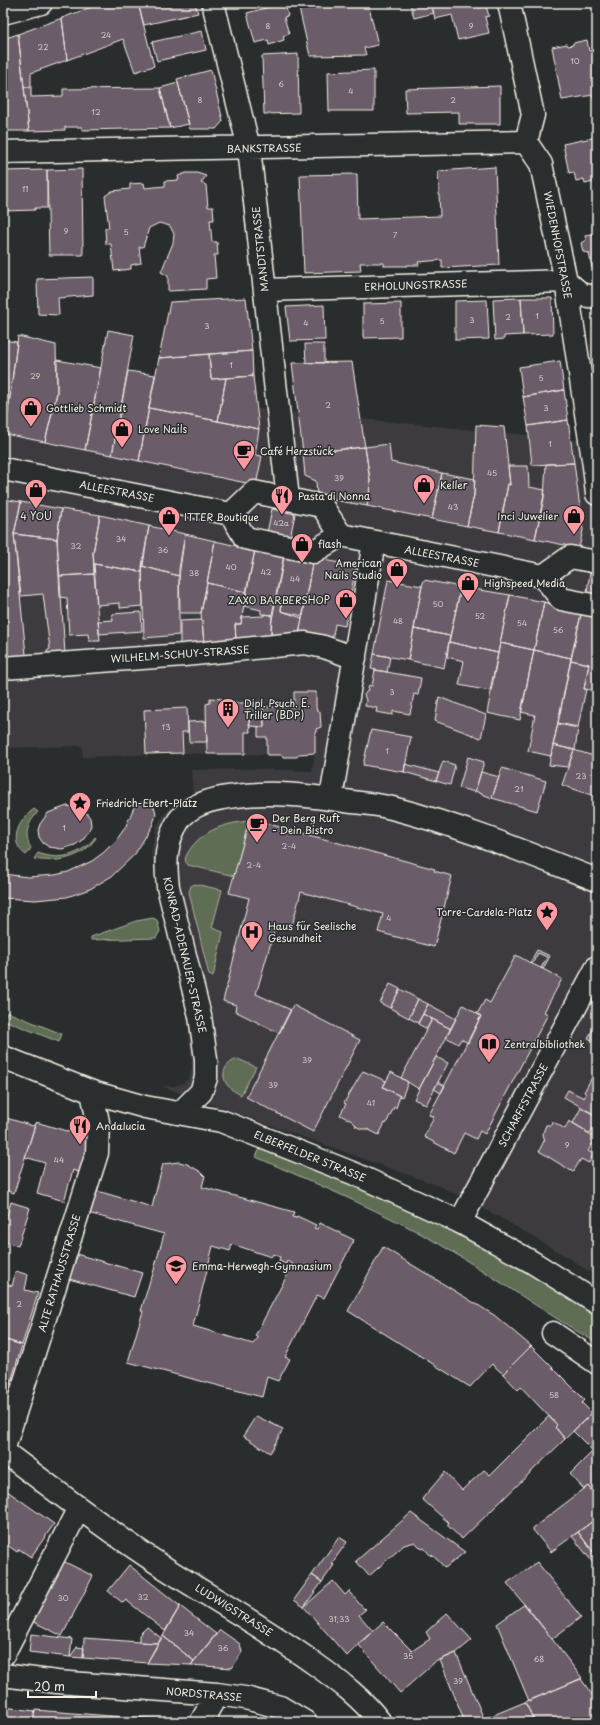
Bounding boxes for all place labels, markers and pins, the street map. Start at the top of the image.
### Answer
shop icon: Gottlieb Schmidt [18,395,44,428]
place label: Gottlieb Schmidt [46,400,127,415]
shop icon: Love Nails [109,416,135,449]
place label: Love Nails [138,421,188,436]
cafe icon: Café Herzstück [231,438,257,471]
place label: Café Herzstück [260,443,334,458]
shop icon: Keller [411,472,437,505]
shop icon: 4 YOU [23,477,49,510]
place label: Keller [440,477,468,492]
restaurant icon: Pasta di Nonna [269,483,295,516]
place label: Pasta di Nonna [298,488,371,503]
shop icon: Inci Juwelier [561,503,587,536]
shop icon: ITTER Boutique [156,504,182,537]
place label: 4 YOU [20,508,52,523]
place label: Inci Juwelier [497,508,558,523]
place label: ITTER Boutique [184,509,259,524]
shop icon: flash [289,531,315,564]
place label: flash [318,536,342,551]
place label: American Nails Studio [324,555,382,582]
shop icon: American Nails Studio [384,556,410,589]
shop icon: Highspeed Media [455,570,481,603]
place label: Highspeed Media [484,575,566,590]
shop icon: ZAXO BARBERSHOP [333,587,359,620]
place label: ZAXO BARBERSHOP [228,592,330,607]
place label: Dipl. Psych. E. Triller (BDP) [244,695,310,722]
building icon: Dipl. Psych. E. Triller (BDP) [215,696,241,729]
place icon: Friedrich-Ebert-Platz [67,790,93,823]
place label: Friedrich-Ebert-Platz [96,795,197,810]
place label: Der Berg Ruft - Dein Bistro [272,810,340,837]
cafe icon: Der Berg Ruft - Dein Bistro [244,811,270,844]
place icon: Torre-Cardela-Platz [534,899,560,932]
place label: Torre-Cardela-Platz [436,904,532,919]
place label: Haus für Seelische Gesundheit [268,918,356,945]
hospital icon: Haus für Seelische Gesundheit [239,919,265,952]
library icon: Zentralbibliothek [476,1031,502,1064]
place label: Zentralbibliothek [504,1036,585,1051]
restaurant icon: Andalucia [67,1113,93,1146]
place label: Andalucia [96,1118,146,1133]
school or university icon: Emma-Herwegh-Gymnasium [163,1253,189,1286]
place label: Emma-Herwegh-Gymnasium [192,1258,332,1274]

